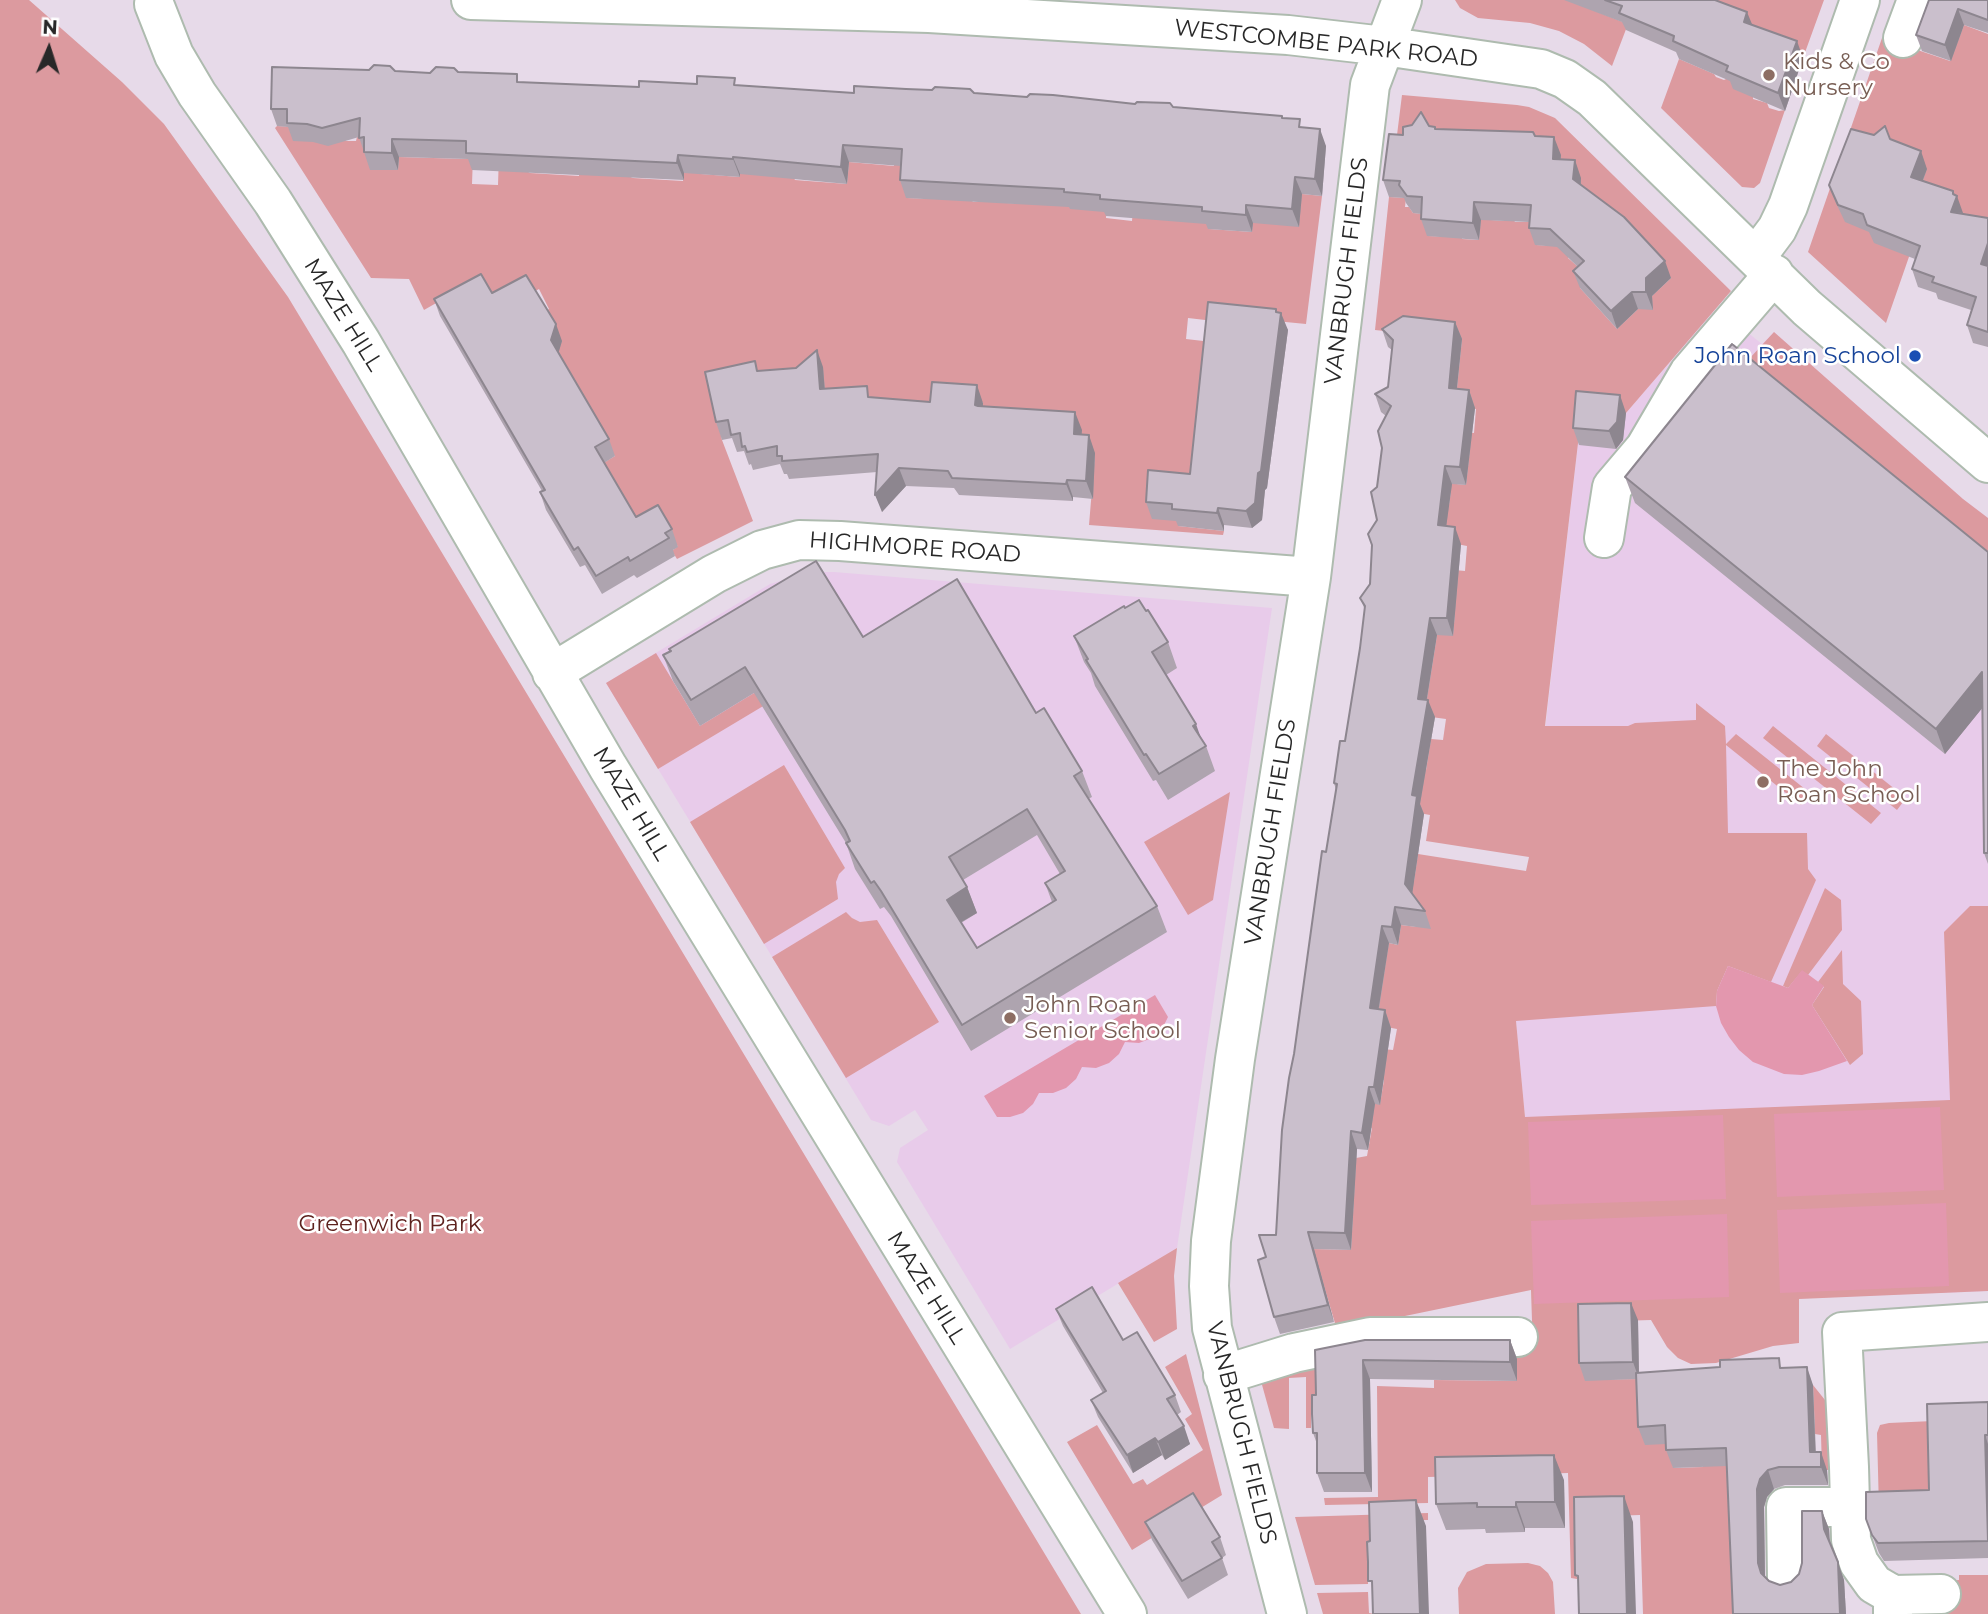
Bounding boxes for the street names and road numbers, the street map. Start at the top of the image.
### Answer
street label: WESTCOMBE PARK ROAD [1173,14,1479,74]
street label: VANBRUGH FIELDS [1319,156,1375,386]
street label: MAZE HILL [297,254,389,376]
street label: HIGHMORE ROAD [808,527,1022,569]
street label: VANBRUGH FIELDS [1239,717,1303,947]
street label: MAZE HILL [586,742,676,866]
street label: MAZE HILL [880,1227,972,1349]
street label: VANBRUGH FIELDS [1200,1319,1282,1547]

